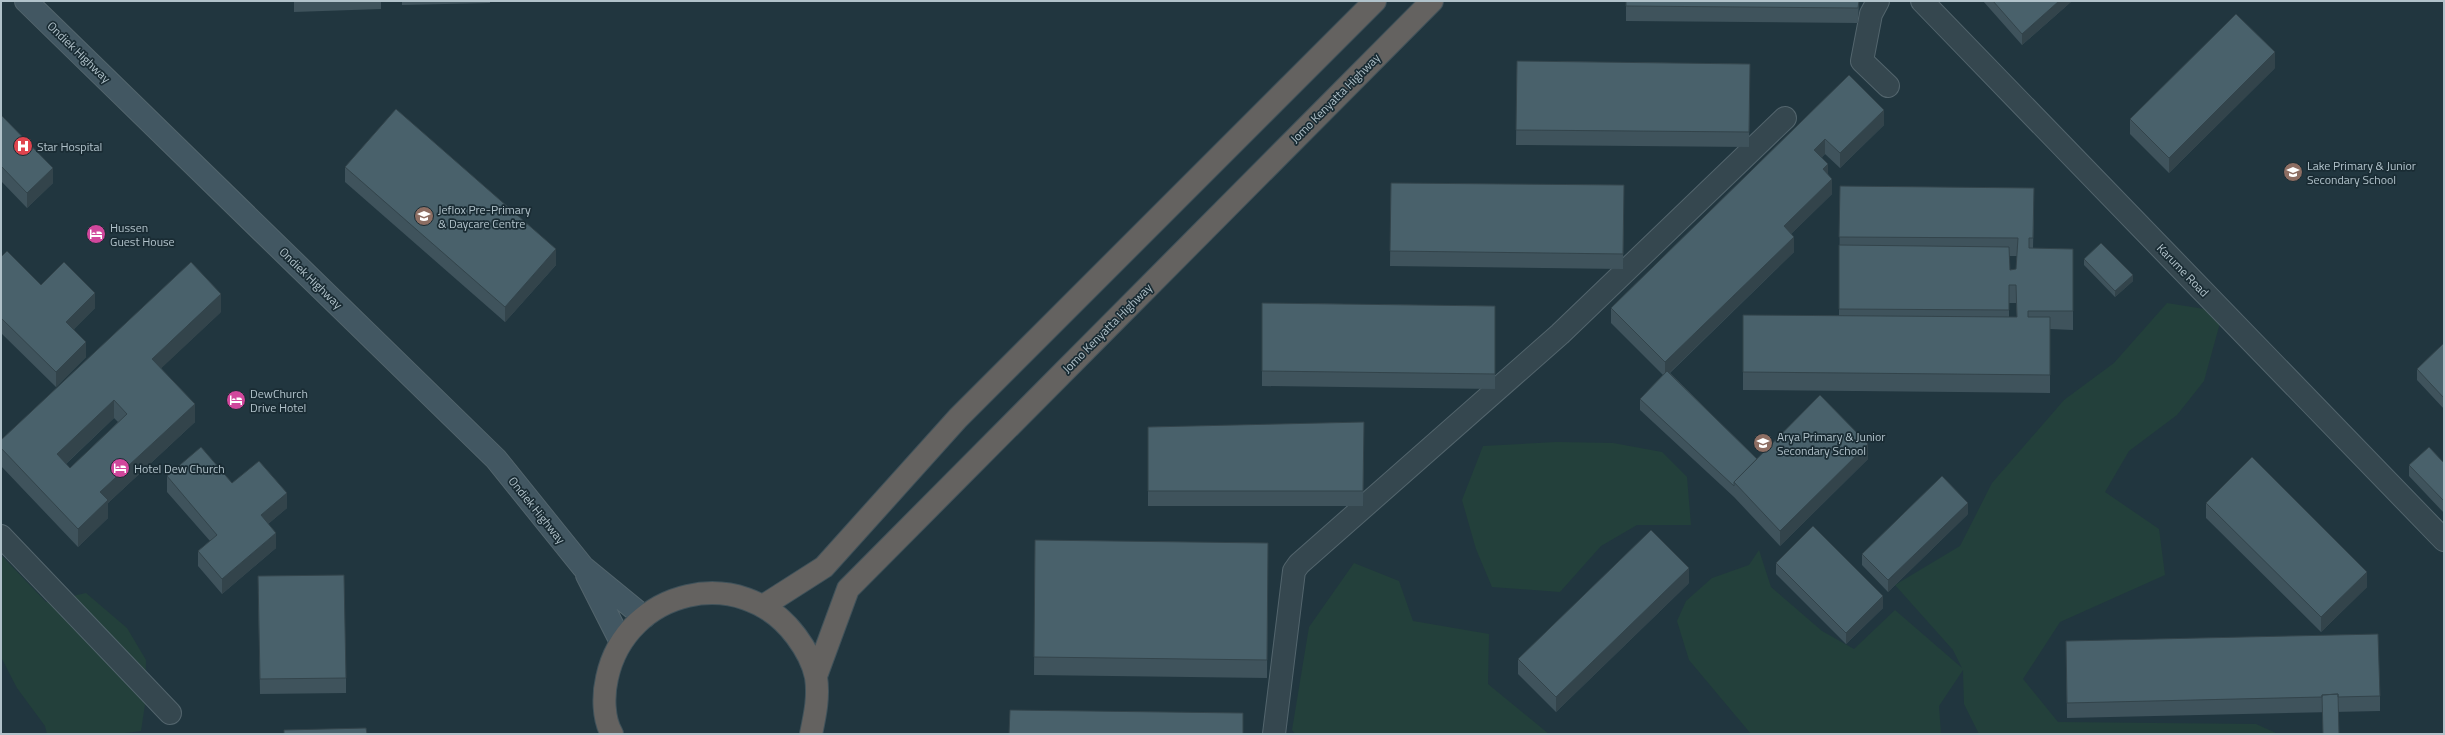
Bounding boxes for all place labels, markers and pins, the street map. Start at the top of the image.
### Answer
hospital icon: Star Hospital [12,135,34,157]
place label: Star Hospital [37,137,102,156]
place label: Lake Primary & Junior Secondary School [2307,156,2416,189]
school or university icon: Lake Primary & Junior Secondary School [2282,161,2304,183]
place label: Jeflox Pre-Primary & Daycare Centre [438,200,531,233]
school or university icon: Jeflox Pre-Primary & Daycare Centre [413,205,435,227]
place label: Hussen Guest House [110,218,175,251]
hotel icon: Hussen Guest House [85,223,107,245]
place label: DewChurch Drive Hotel [250,384,308,417]
hotel icon: DewChurch Drive Hotel [225,389,247,411]
place label: Arya Primary & Junior Secondary School [1777,427,1885,460]
school or university icon: Arya Primary & Junior Secondary School [1752,432,1774,454]
hotel icon: Hotel Dew Church [109,457,131,479]
place label: Hotel Dew Church [134,459,225,478]

